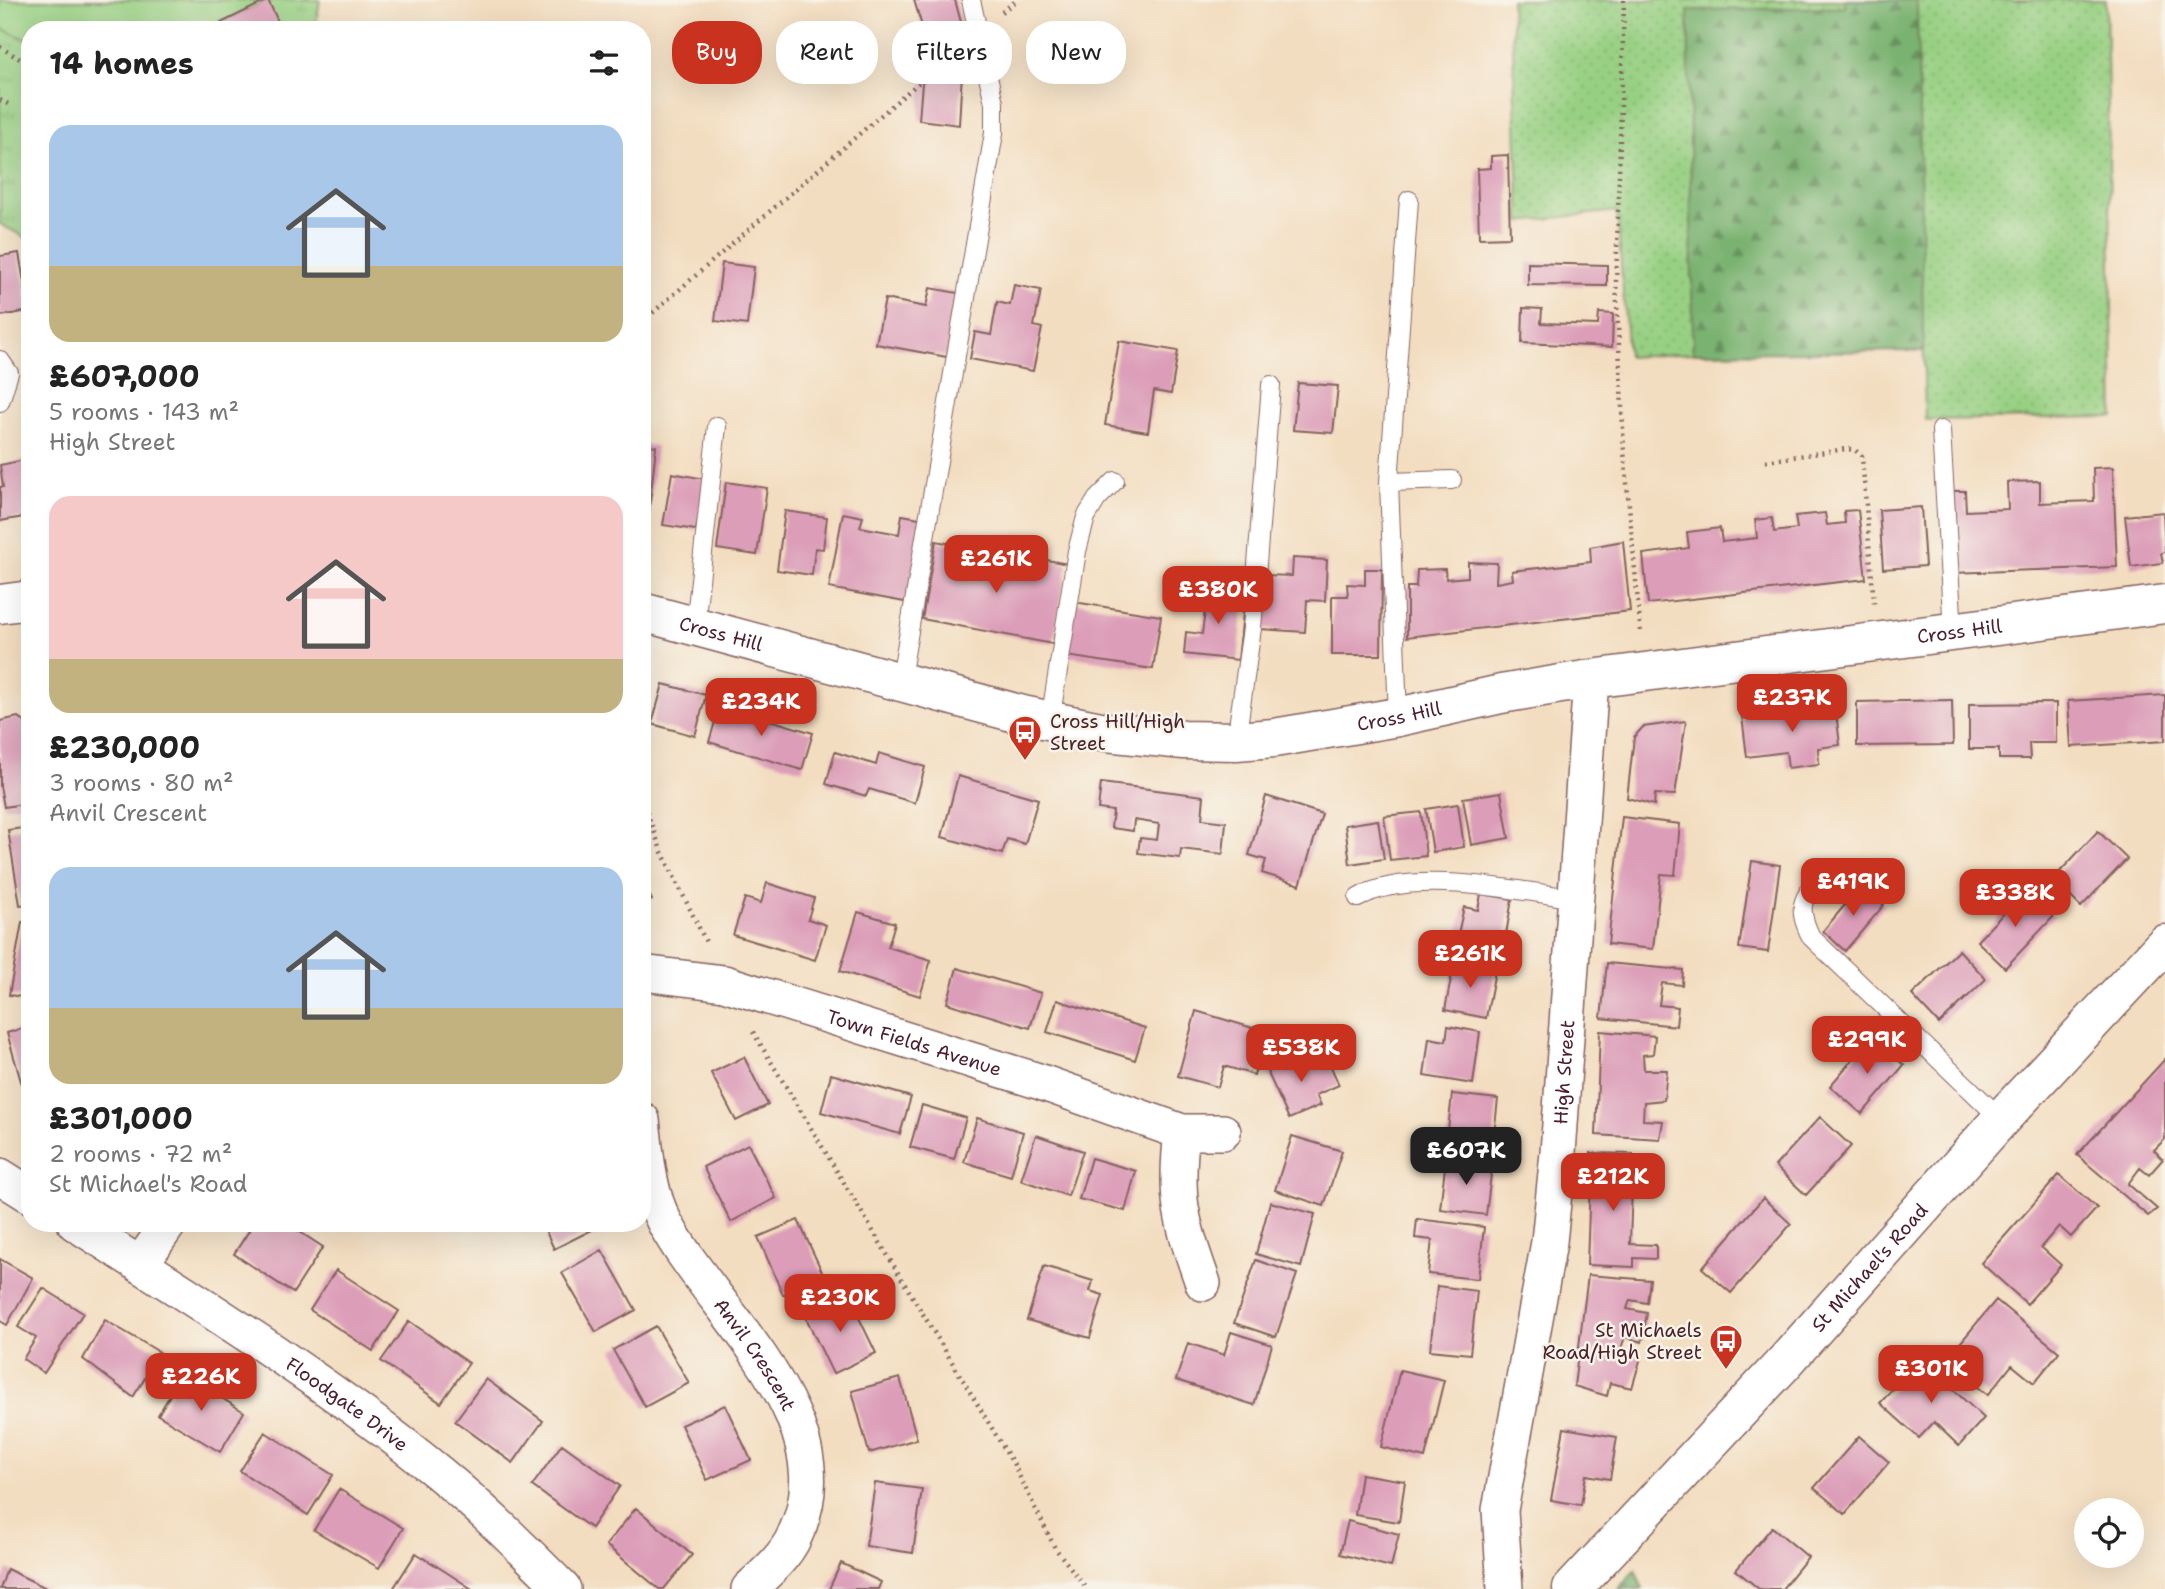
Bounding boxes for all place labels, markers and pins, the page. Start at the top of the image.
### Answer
pin: £261K [947,536,1045,595]
pin: £380K [1169,566,1267,626]
pin: £237K [1743,674,1841,734]
pin: £234K [712,678,810,738]
place label: Cross Hill/High Street [1050,709,1185,756]
bus stop icon: Cross Hill/High Street [1006,713,1044,762]
pin: £419K [1804,858,1902,918]
pin: £338K [1966,870,2064,929]
pin: £261K [1421,930,1519,990]
pin: £299K [1818,1016,1916,1076]
pin: £538K [1252,1024,1350,1084]
pin: £607K [1417,1128,1515,1187]
pin: £212K [1564,1154,1662,1213]
pin: £230K [791,1274,889,1334]
place label: St Michaels Road/High Street [1542,1318,1702,1365]
bus stop icon: St Michaels Road/High Street [1707,1322,1745,1371]
pin: £301K [1882,1346,1980,1405]
pin: £226K [152,1354,250,1413]

